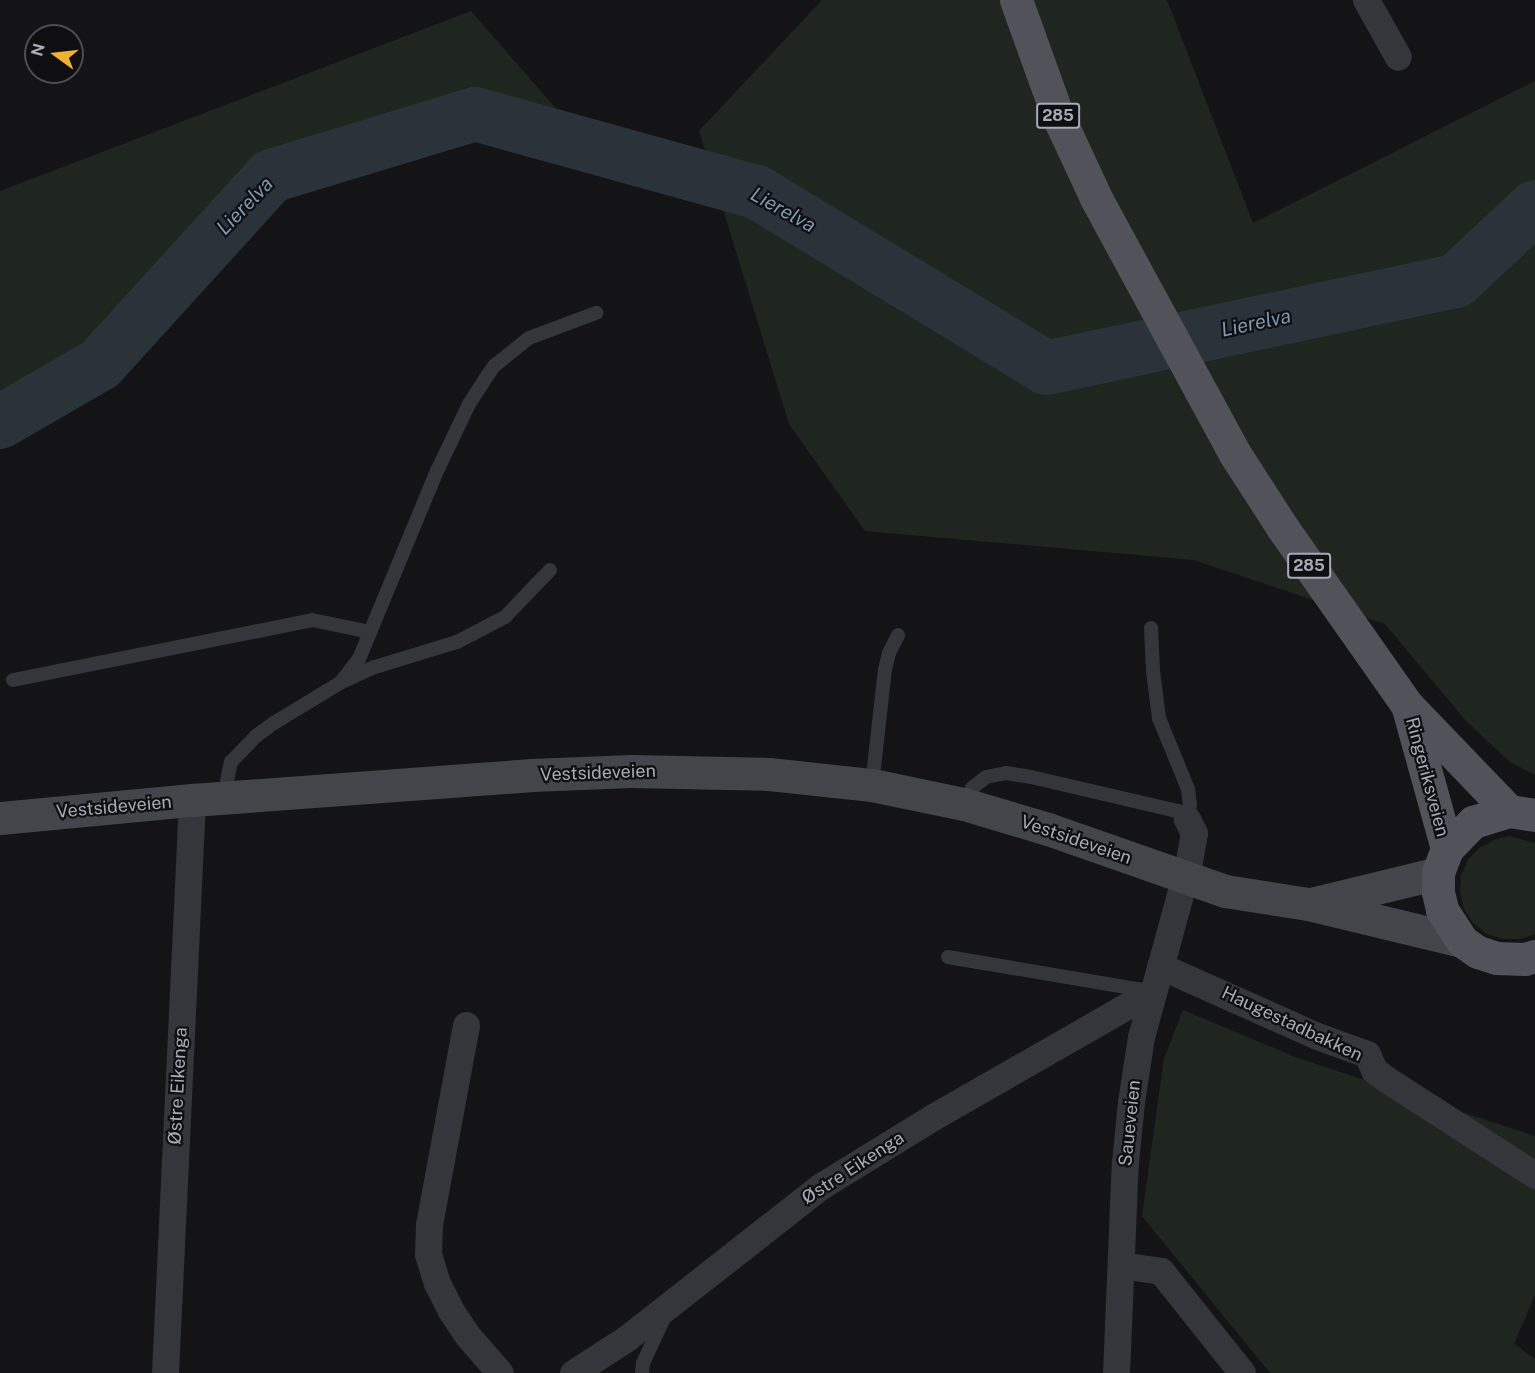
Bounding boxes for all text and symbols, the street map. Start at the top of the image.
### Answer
north arrow [24,24,84,84]
text: N [27,41,49,58]
road number: 285 [1036,103,1080,129]
water label: Lierelva [212,172,278,240]
water label: Lierelva [746,182,820,238]
water label: Lierelva [1219,304,1293,342]
road number: 285 [1286,553,1332,579]
street label: Ringeriksveien [1401,715,1453,839]
street label: Vestsideveien [540,760,656,786]
street label: Vestsideveien [55,791,173,823]
street label: Vestsideveien [1018,811,1134,869]
street label: Haugestadbakken [1218,982,1366,1066]
street label: Østre Eikenga [164,1027,192,1145]
street label: Saueveien [1115,1079,1145,1167]
street label: Østre Eikenga [798,1127,908,1209]

